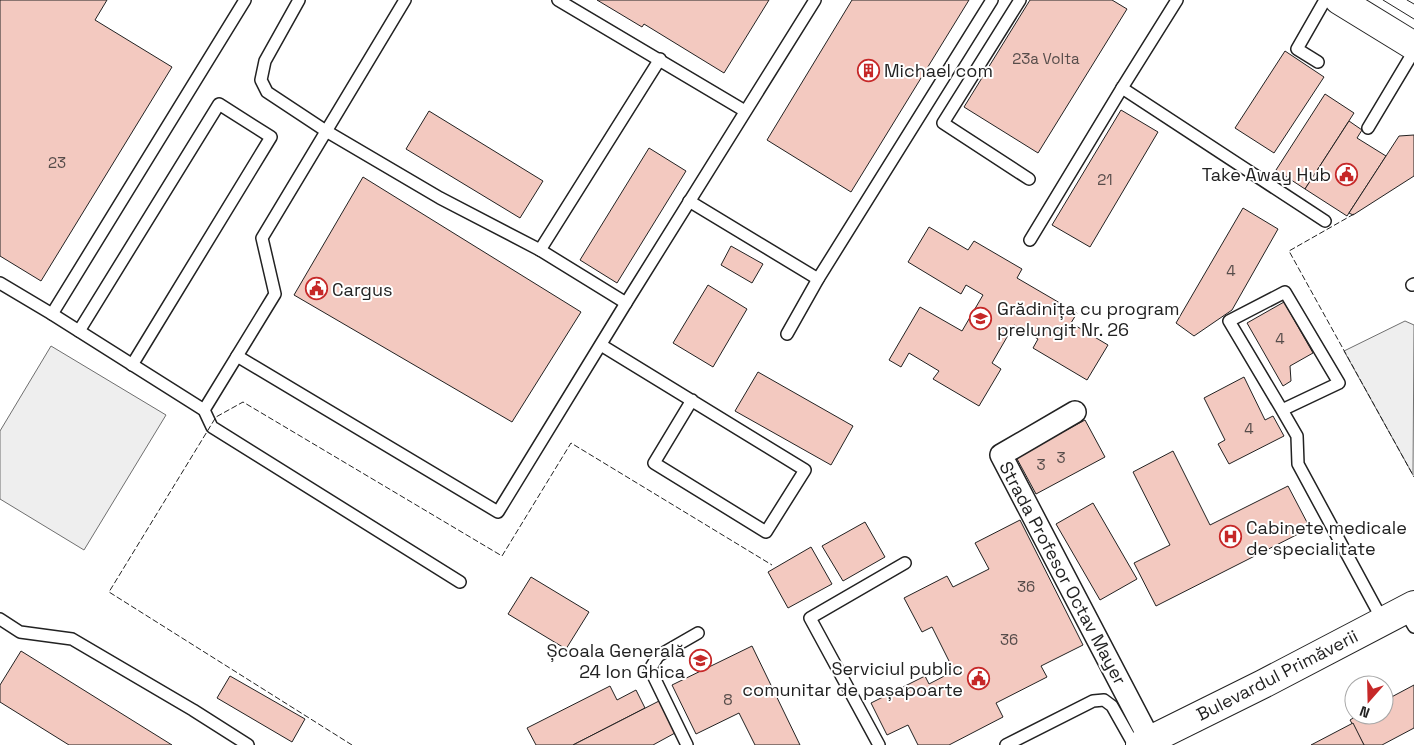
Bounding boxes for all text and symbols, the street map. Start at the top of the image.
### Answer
house number: 23a Volta [1012,49,1080,68]
building icon: Michael com [856,58,880,82]
place label: Michael com [884,59,993,82]
house number: 23 [48,153,66,172]
public building icon: Take Away Hub [1335,162,1359,186]
place label: Take Away Hub [1202,163,1331,186]
house number: 21 [1097,170,1113,189]
house number: 4 [1226,261,1236,280]
public building icon: Cargus [304,277,328,301]
place label: Cargus [332,278,392,301]
place label: Grădinița cu program prelungit Nr. 26 [997,297,1180,341]
school or university icon: Grădinița cu program prelungit Nr. 26 [969,306,993,330]
house number: 4 [1275,329,1285,348]
house number: 4 [1244,419,1254,438]
house number: 3 [1056,448,1066,467]
house number: 3 [1036,455,1046,474]
street label: Strada Profesor Octav Mayer [994,457,1132,689]
place label: Cabinete medicale de specialitate [1246,516,1407,560]
hospital icon: Cabinete medicale de specialitate [1218,525,1242,549]
house number: 36 [1017,577,1035,596]
street label: Bulevardul Primăverii [1192,624,1362,726]
house number: 36 [1000,630,1018,649]
place label: Școala Generală 24 Ion Ghica [547,639,685,683]
school or university icon: Școala Generală 24 Ion Ghica [689,648,713,672]
place label: Serviciul public comunitar de pașapoarte [742,657,963,701]
public building icon: Serviciul public comunitar de pașapoarte [967,666,991,690]
north arrow [1344,675,1394,725]
house number: 8 [723,690,733,709]
text: N [1357,702,1372,722]

